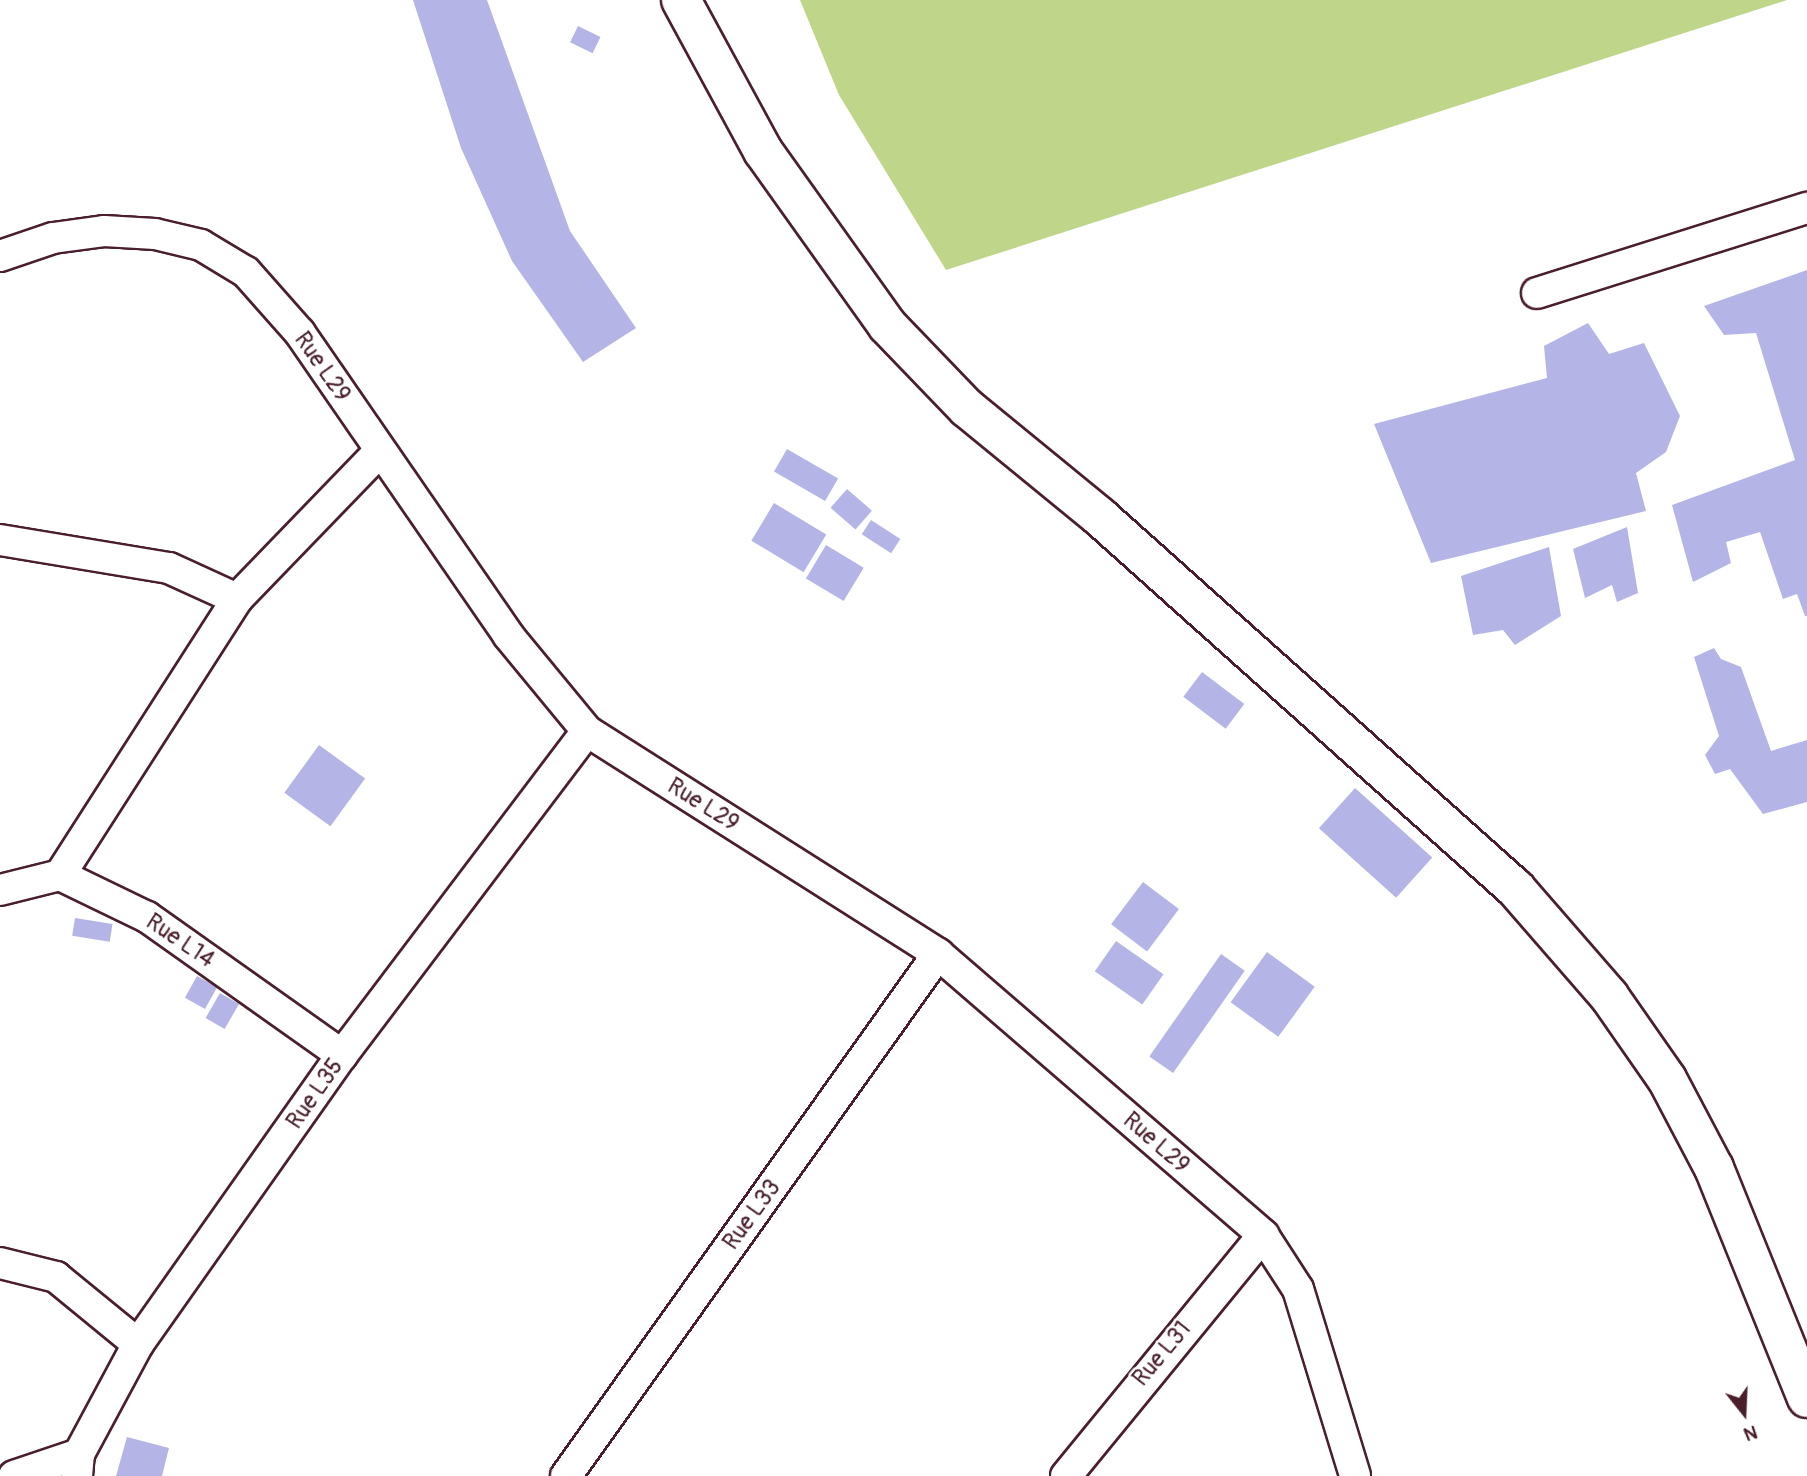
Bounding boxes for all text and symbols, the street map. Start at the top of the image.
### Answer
street label: Rue L29 [288,327,356,407]
street label: Rue L29 [662,772,744,838]
street label: Rue L14 [141,908,219,974]
street label: Rue L35 [281,1054,349,1134]
street label: Rue L29 [1117,1107,1195,1179]
street label: Rue L33 [717,1175,787,1255]
street label: Rue L31 [1127,1316,1197,1392]
north arrow [1709,1378,1779,1448]
text: N [1741,1420,1760,1446]

